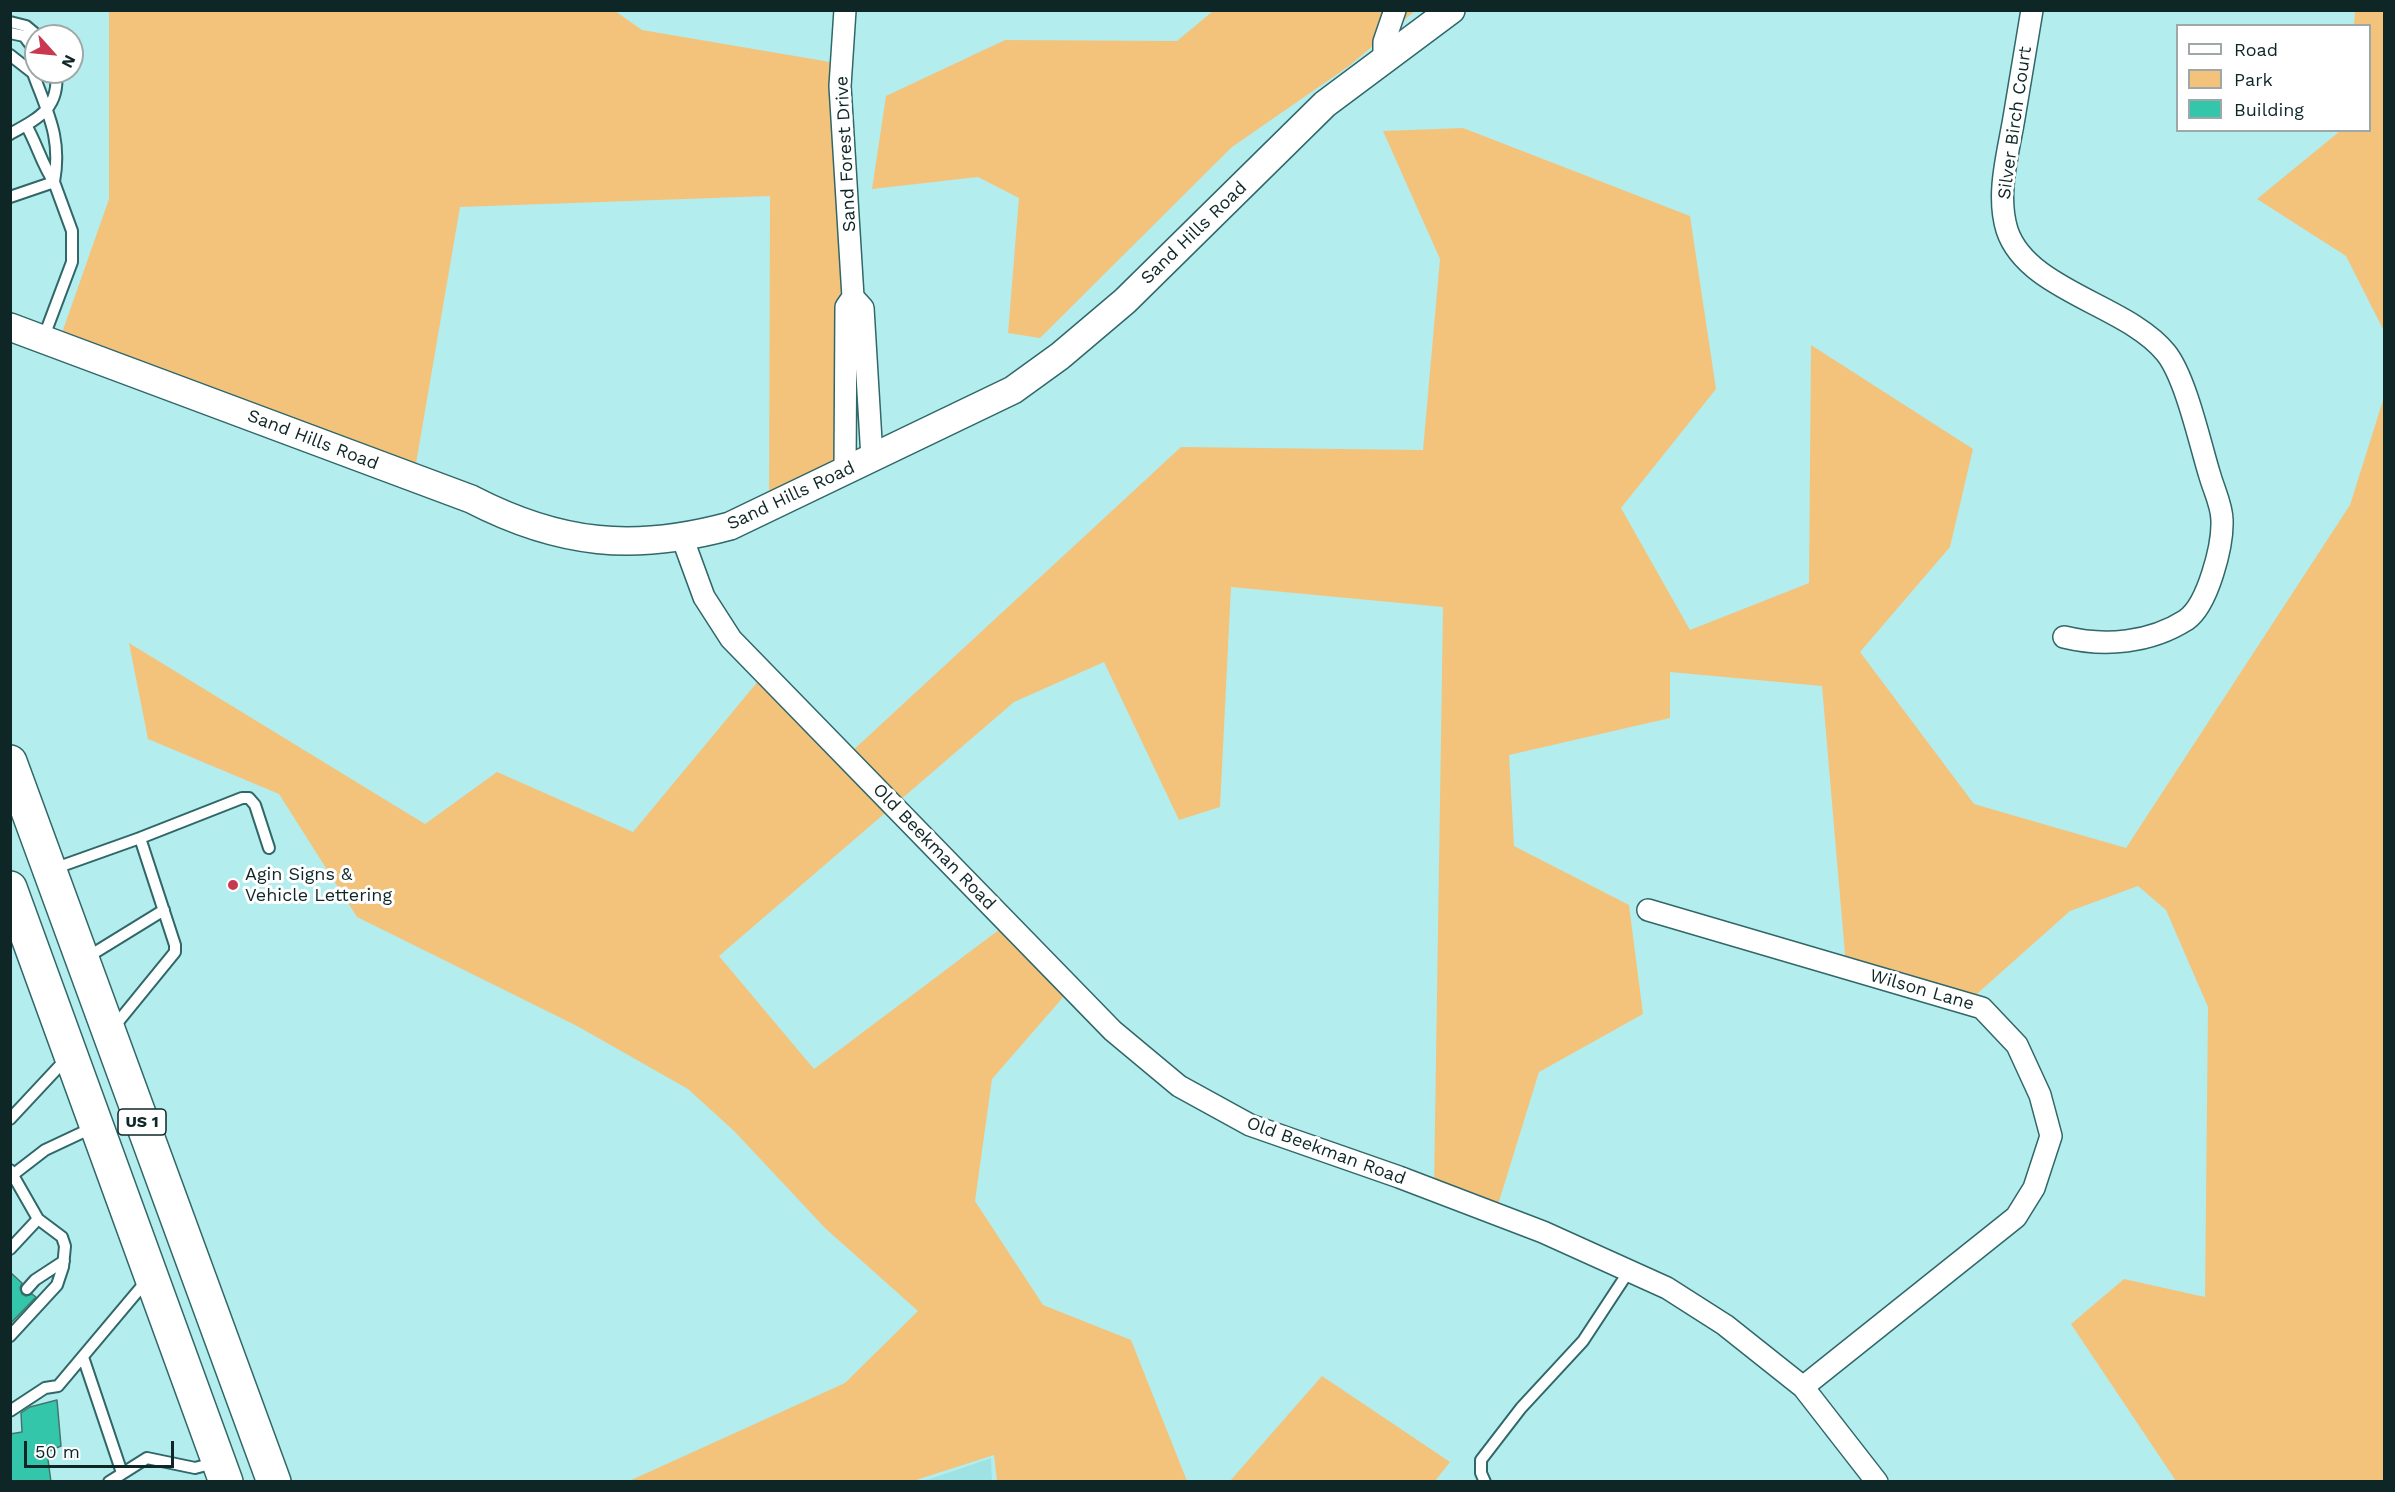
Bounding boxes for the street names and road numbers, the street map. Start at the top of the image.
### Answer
street label: Silver Birch Court [1994,45,2036,201]
street label: Sand Forest Drive [831,75,861,233]
street label: Sand Hills Road [1137,177,1251,289]
street label: Sand Hills Road [244,405,382,475]
street label: Sand Hills Road [724,457,858,535]
street label: Old Beekman Road [868,779,1000,915]
street label: Wilson Lane [1867,965,1977,1015]
road number: US 1 [118,1109,166,1135]
street label: Old Beekman Road [1244,1112,1408,1190]

